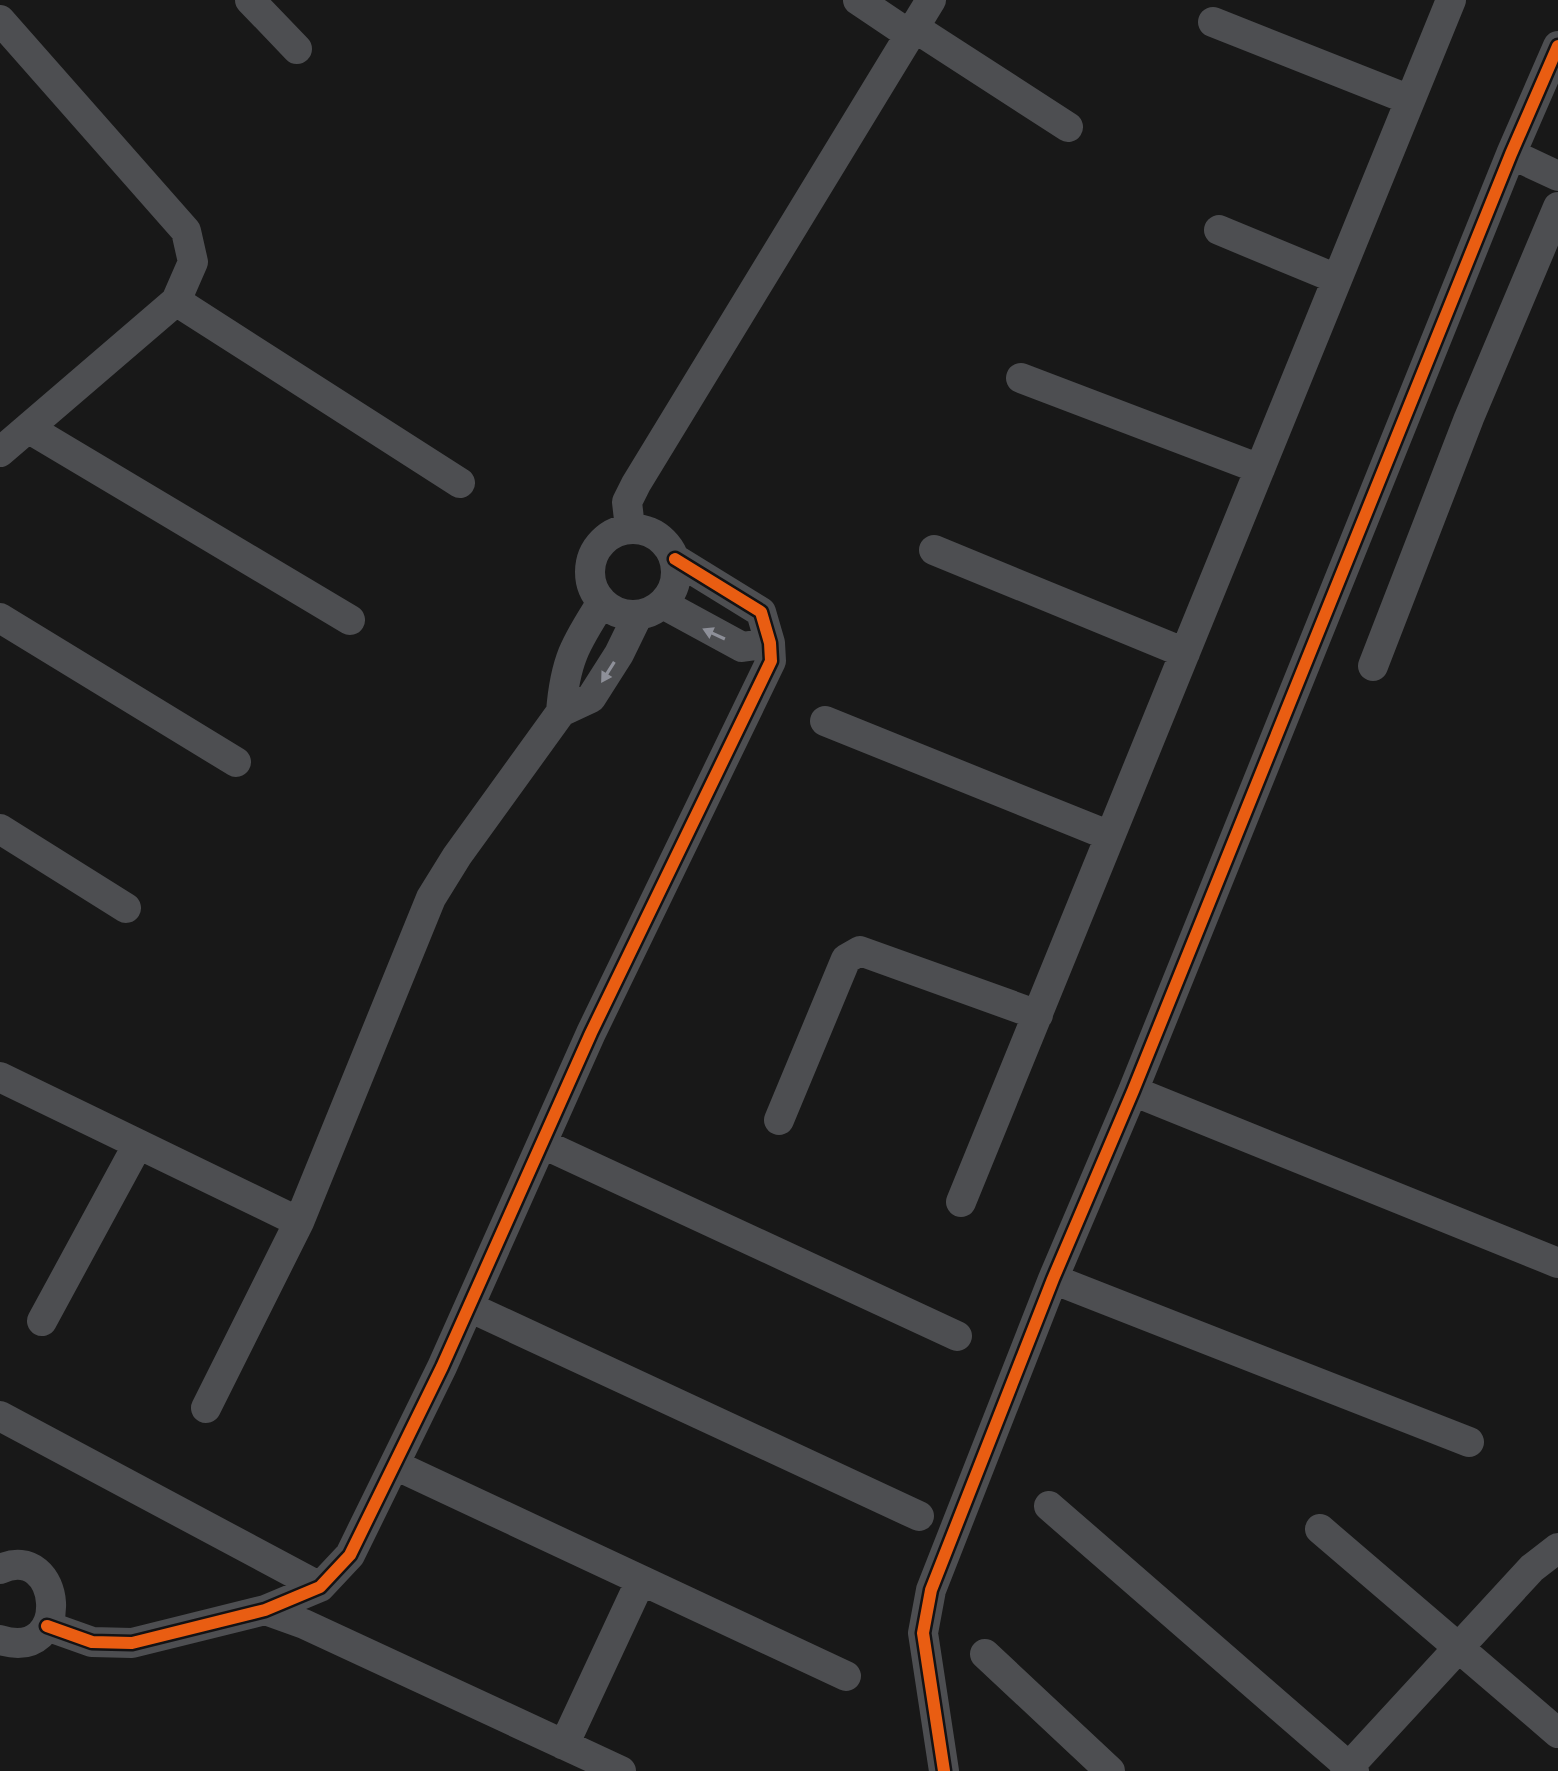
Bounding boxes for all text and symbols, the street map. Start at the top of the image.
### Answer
one-way arrow [702,627,726,641]
one-way arrow [600,661,615,682]

